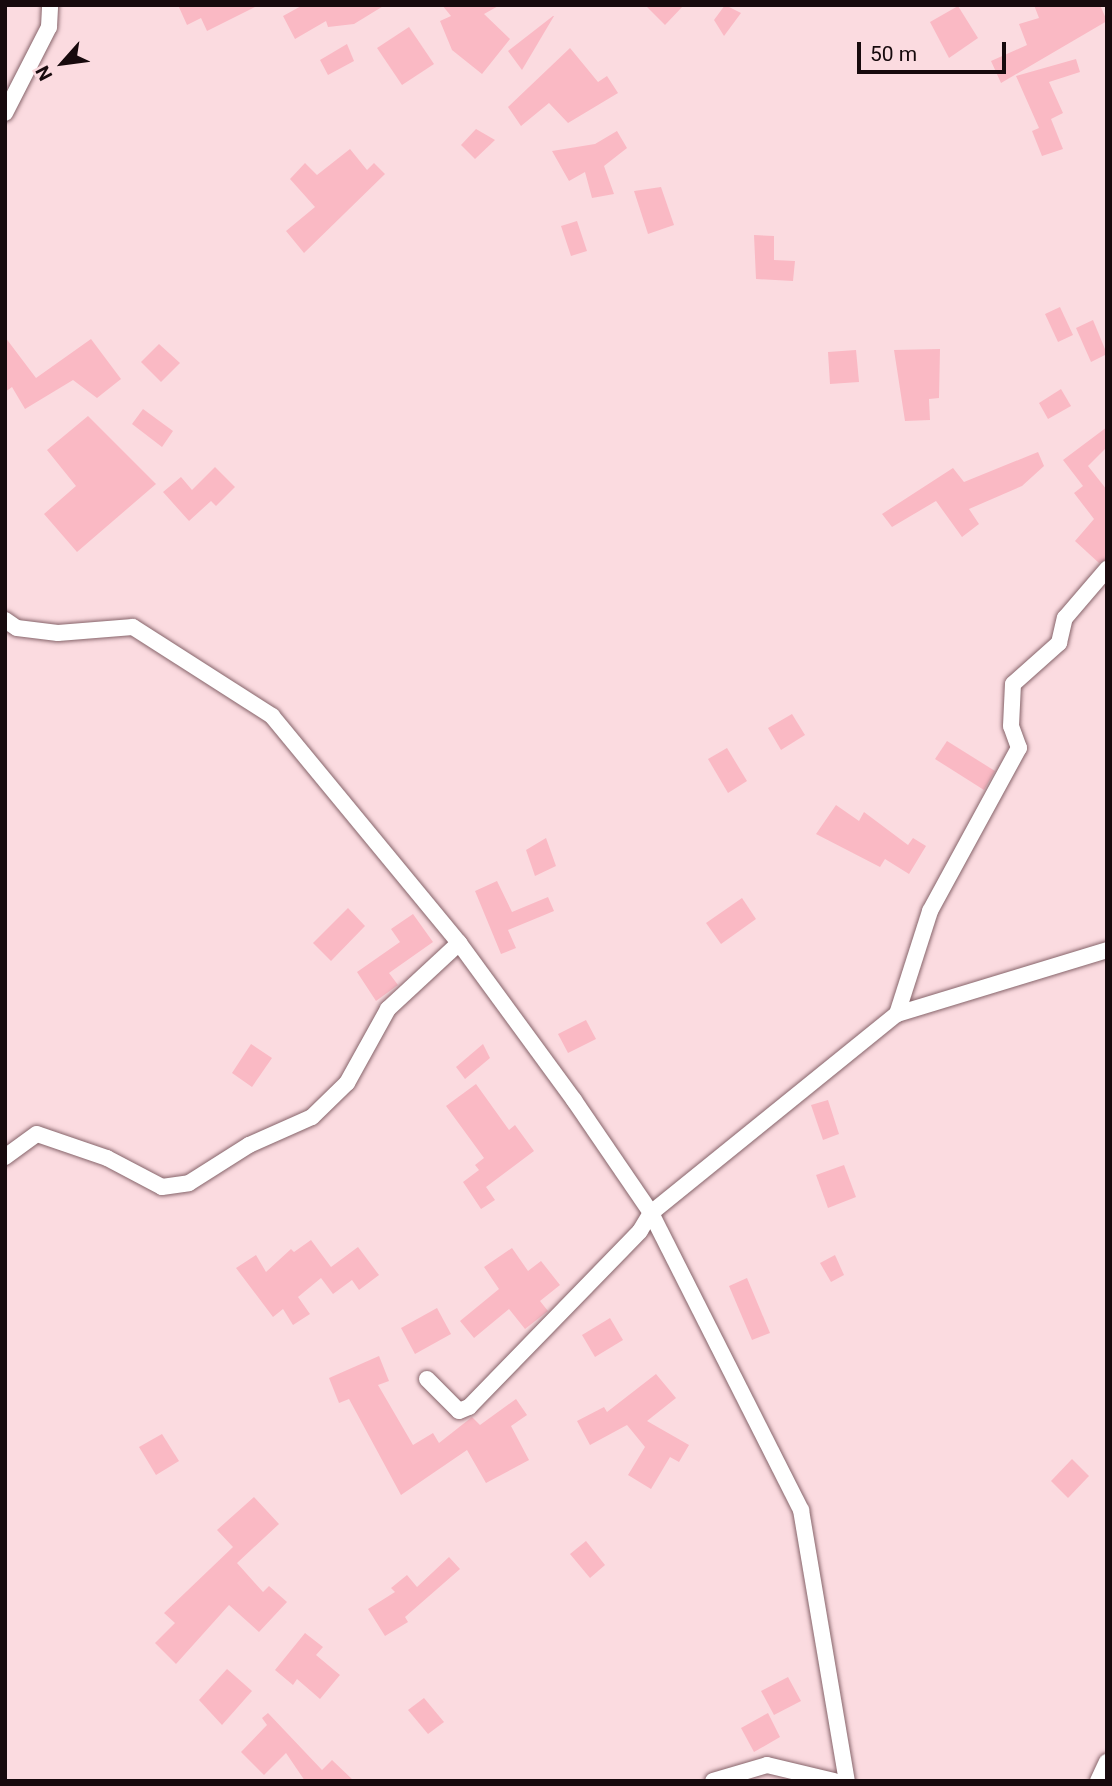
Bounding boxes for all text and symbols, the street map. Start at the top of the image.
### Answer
north arrow [28,28,98,98]
scale bar [860,28,1009,72]
text: 50 m [870,42,917,66]
text: N [31,62,57,84]

